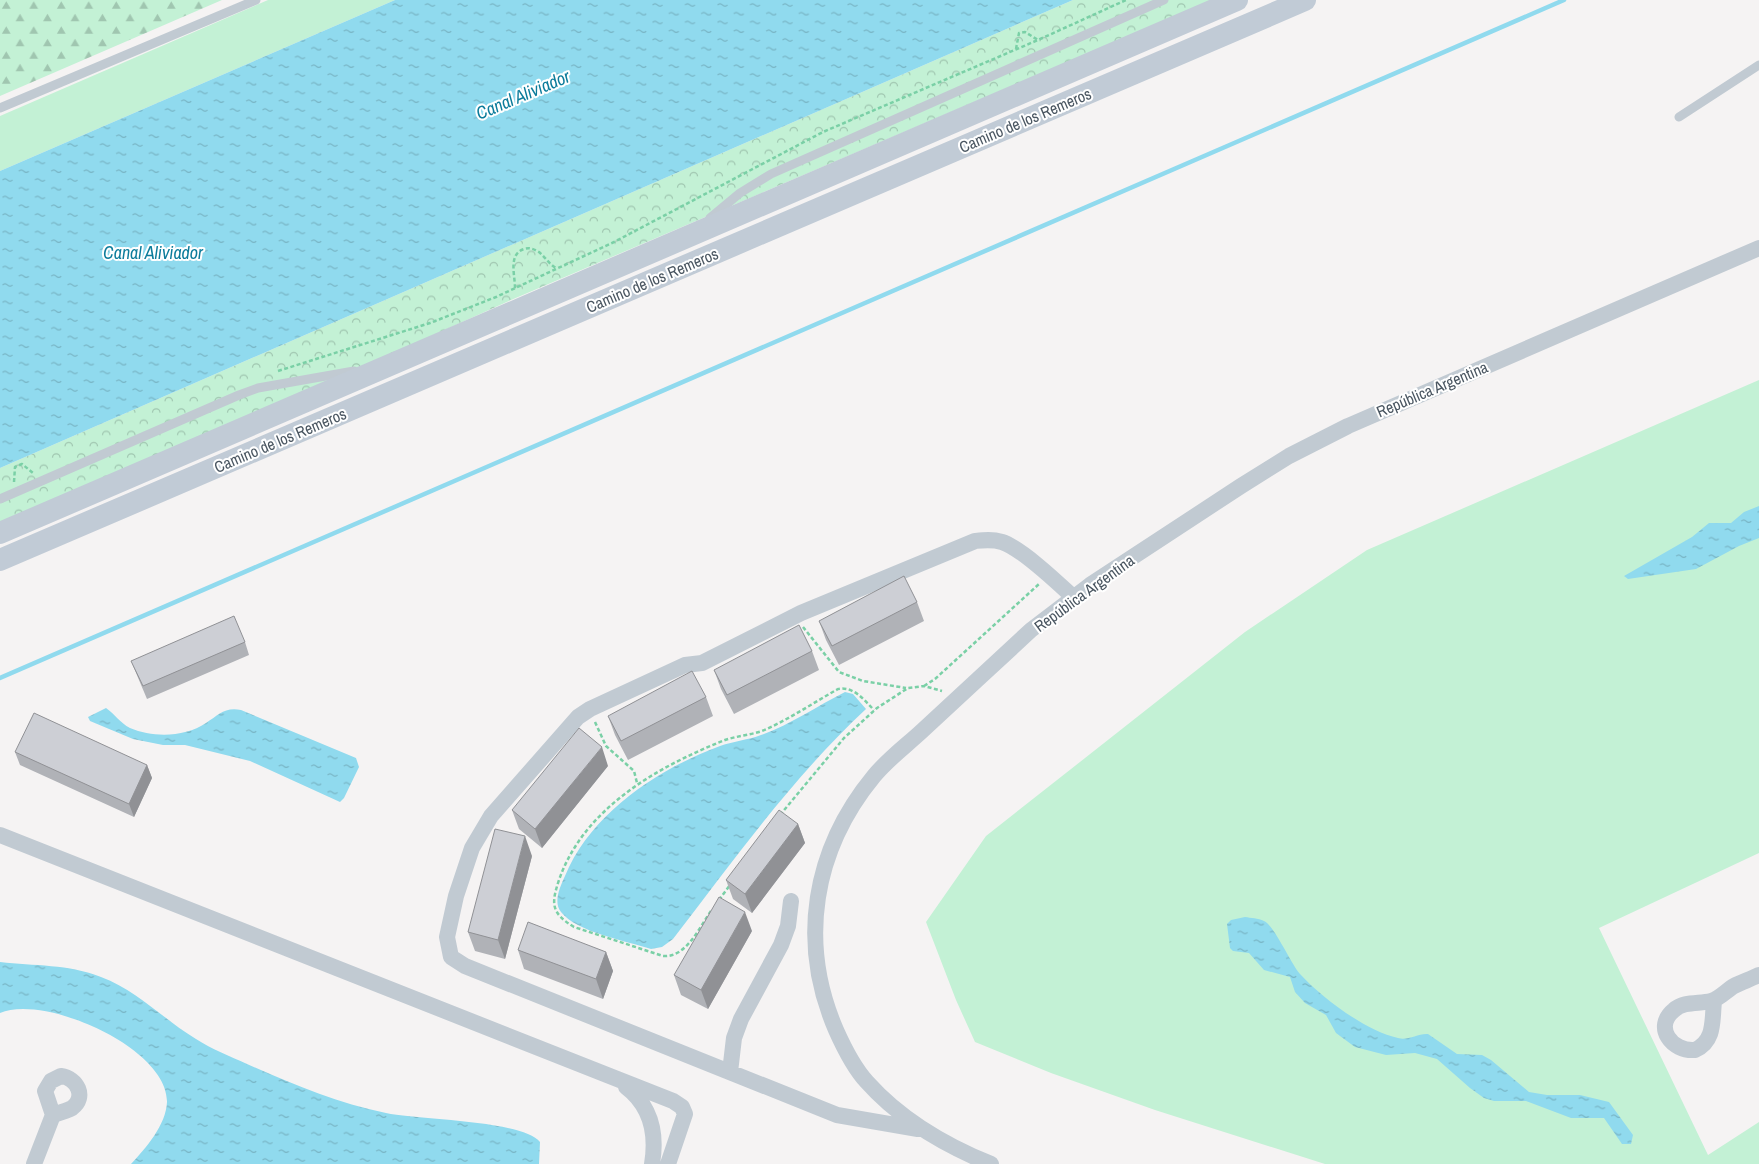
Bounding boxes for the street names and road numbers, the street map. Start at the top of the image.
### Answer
street label: Camino de los Remeros [956,82,1094,158]
street label: Camino de los Remeros [583,242,721,318]
street label: República Argentina [1373,355,1492,422]
street label: Camino de los Remeros [211,402,349,478]
street label: República Argentina [1029,549,1139,637]

